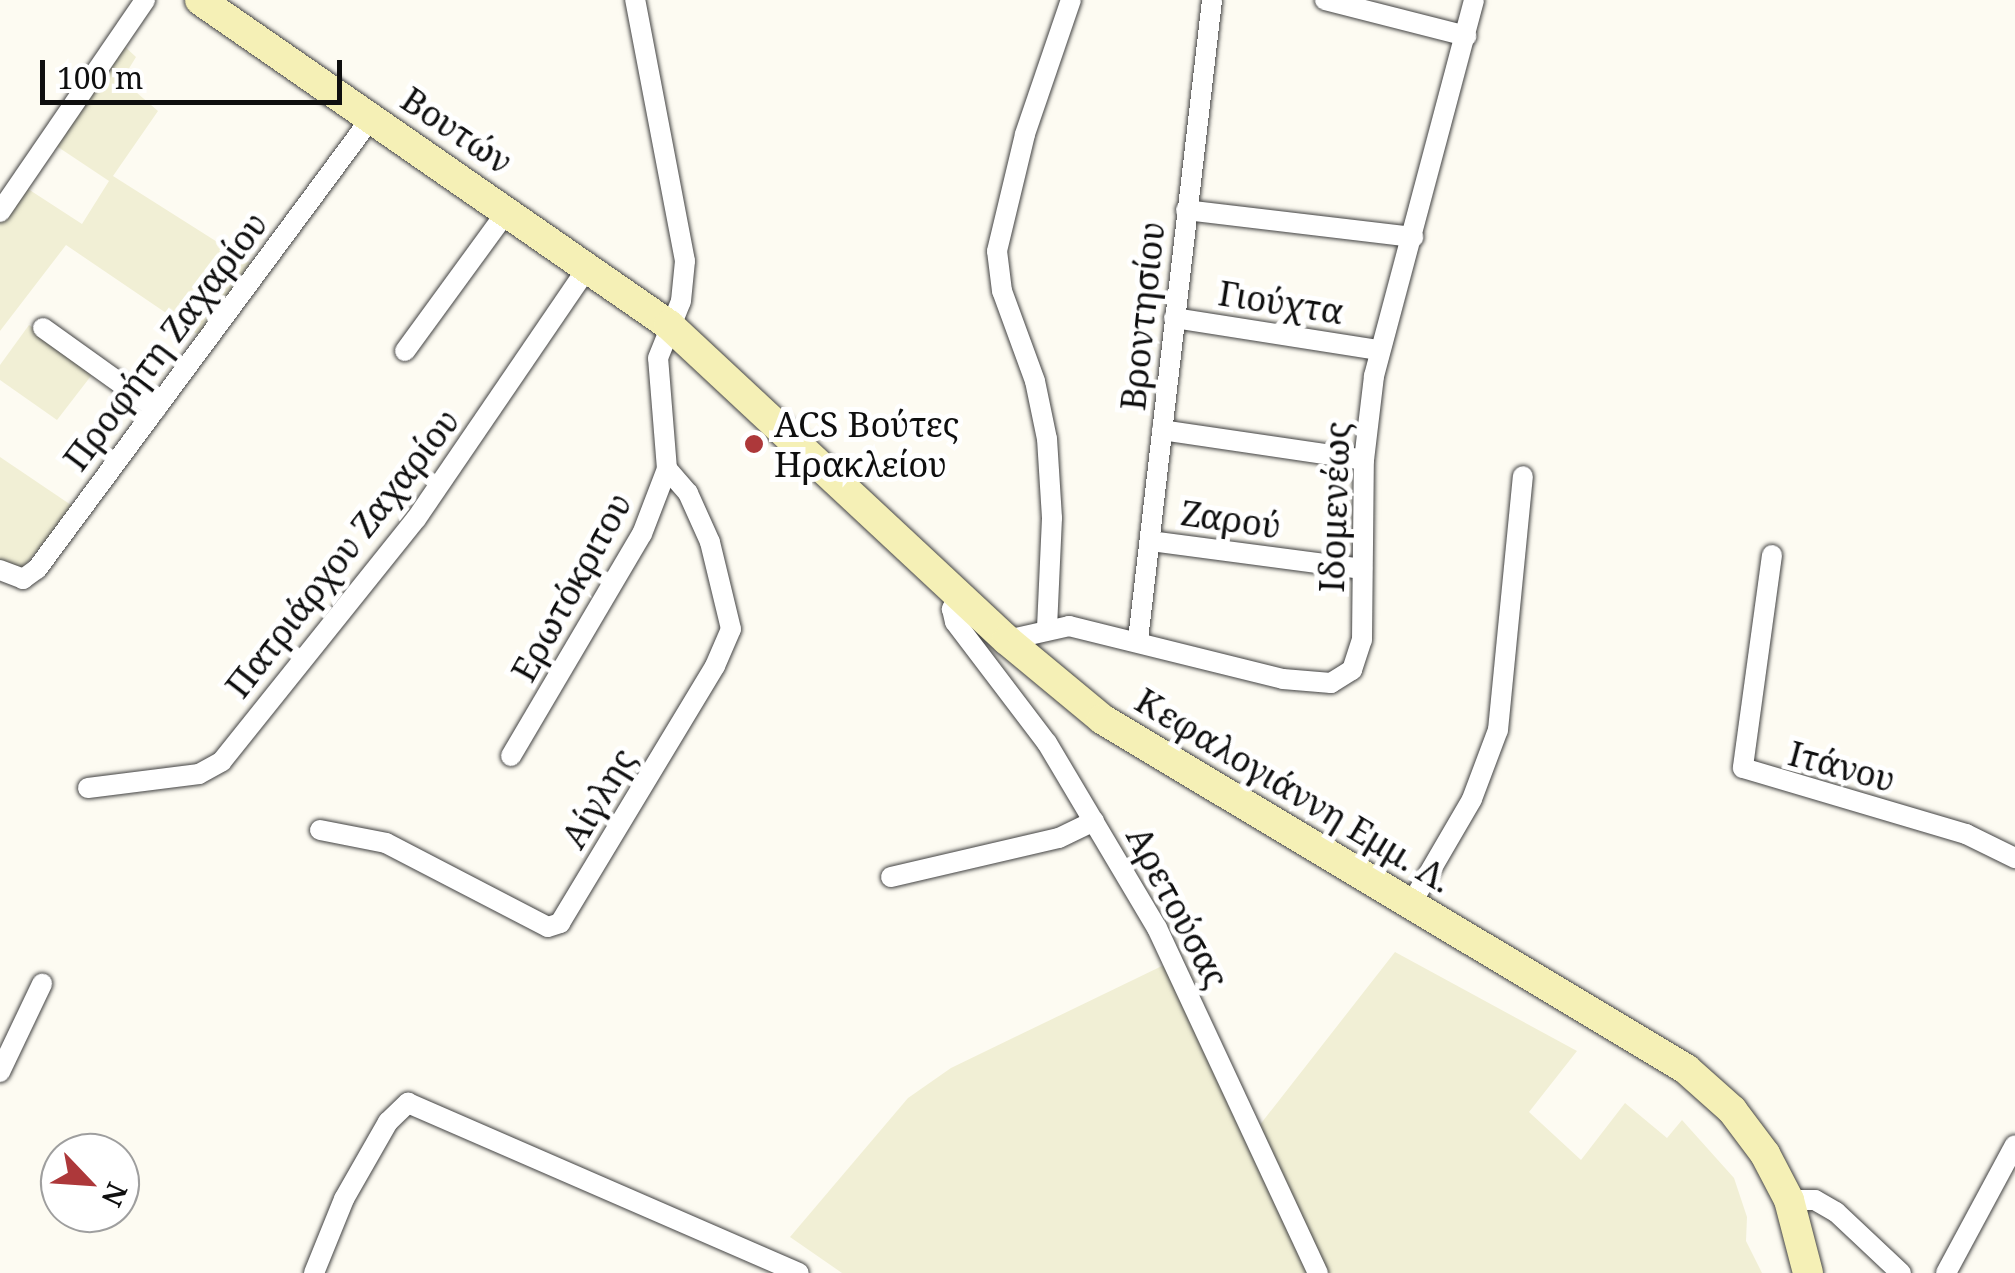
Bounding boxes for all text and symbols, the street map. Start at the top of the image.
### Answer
scale bar [45,40,348,102]
text: 100 m [57,57,143,98]
street label: Βουτών [394,78,520,182]
street label: Προφήτη Ζαχαρίου [54,204,276,478]
street label: Βροντησίου [1111,220,1173,412]
street label: Γιούχτα [1216,271,1346,333]
street label: Πατριάρχου Ζαχαρίου [216,400,468,706]
place label: ACS Βούτες Ηρακλείου [774,403,959,485]
street label: Ιδομενέως [1310,421,1358,593]
marker: ACS Βούτες Ηρακλείου [743,433,765,455]
street label: Ερωτόκριτου [502,485,640,689]
street label: Ζαρού [1178,491,1284,547]
street label: Κεφαλογιάννη Εμμ. Λ. [1128,679,1460,901]
street label: Ιτάνου [1784,732,1900,800]
street label: Αίγλης [552,740,644,856]
street label: Αρετούσας [1118,819,1238,995]
north arrow [40,1133,140,1233]
text: N [93,1177,137,1213]

